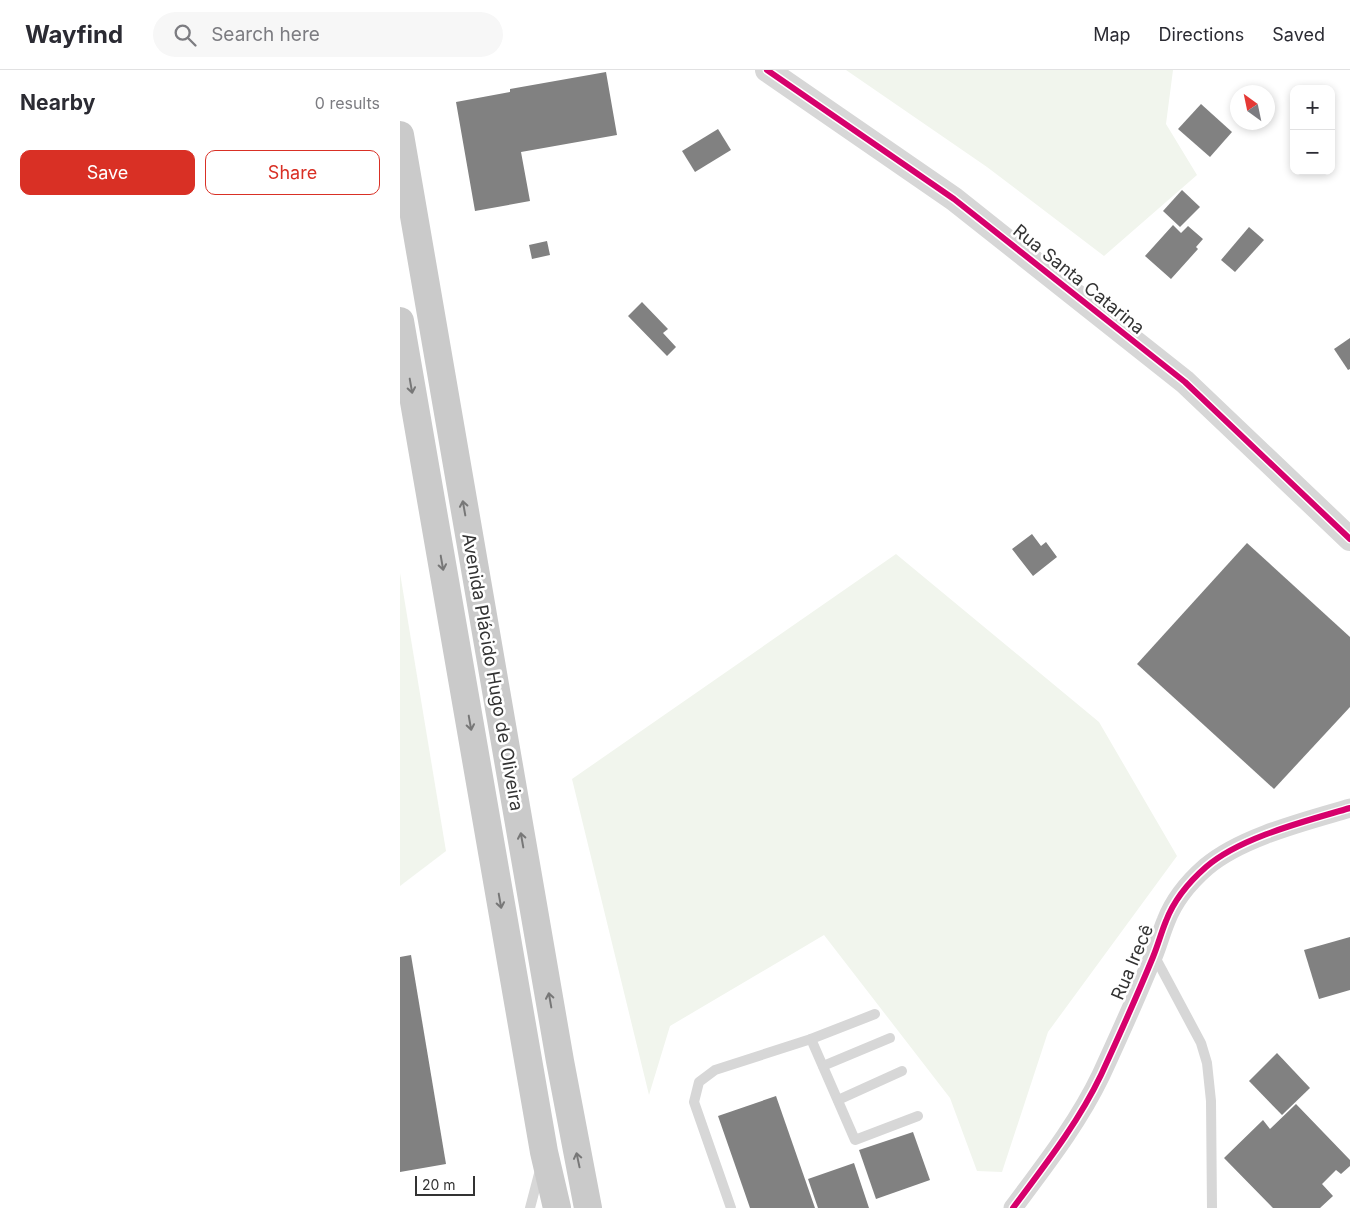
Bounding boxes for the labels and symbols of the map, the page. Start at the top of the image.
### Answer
north arrow [1230,85,1275,130]
street label: Rua Santa Catarina [1009,220,1149,338]
one-way arrow [407,378,417,394]
one-way arrow [459,500,469,516]
street label: Avenida Plácido Hugo de Oliveira [458,532,528,812]
one-way arrow [437,555,447,571]
one-way arrow [465,715,475,731]
one-way arrow [516,833,526,849]
one-way arrow [496,892,506,908]
street label: Rua Irecê [1107,921,1157,1003]
one-way arrow [544,993,554,1009]
one-way arrow [573,1153,583,1169]
scale bar [415,1173,475,1196]

